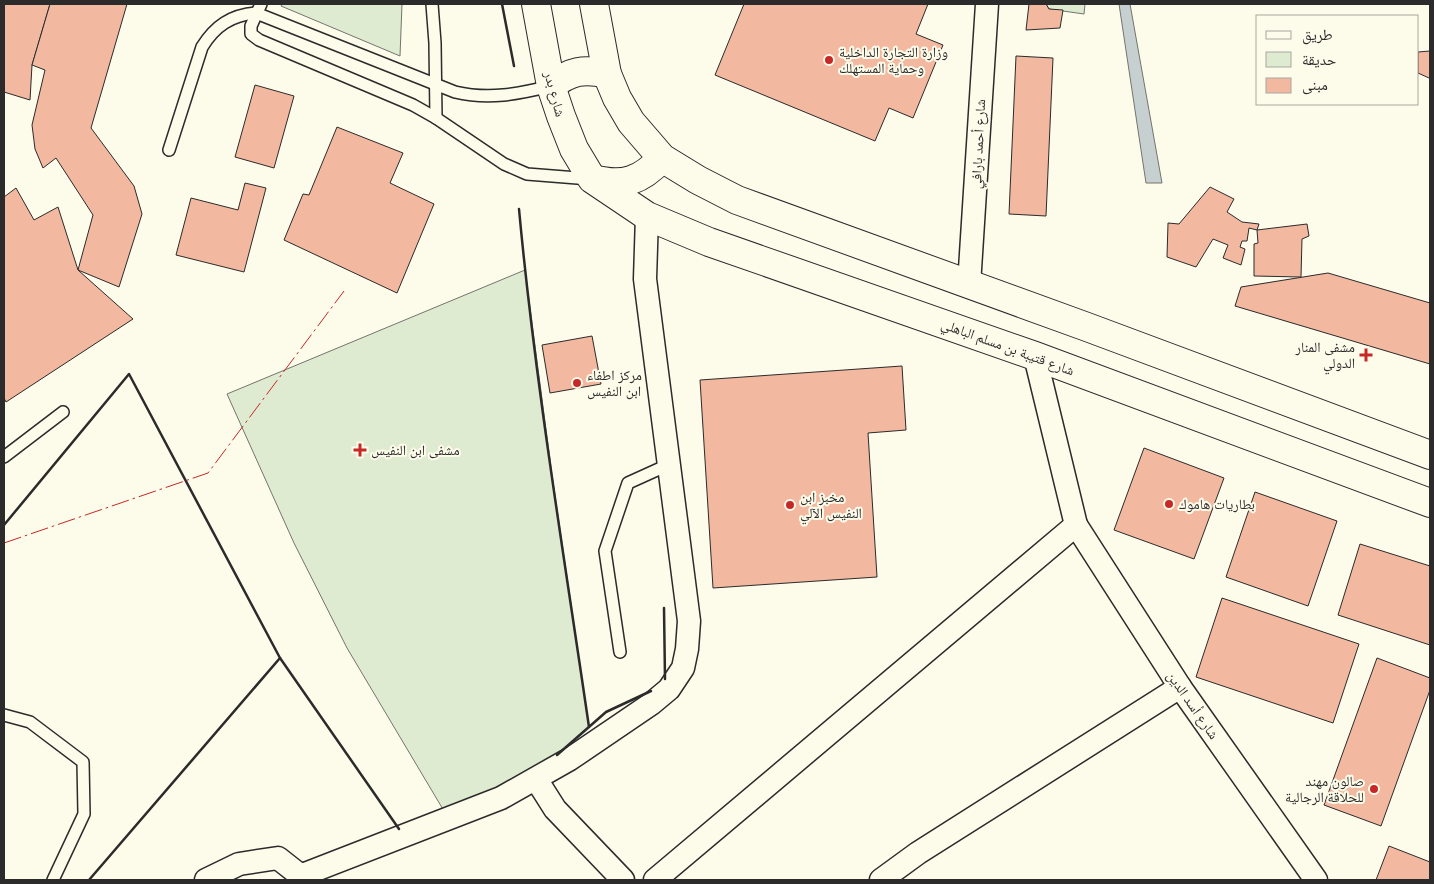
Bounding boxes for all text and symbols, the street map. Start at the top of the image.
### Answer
legend [1256,15,1419,105]
text: طريق [1302,25,1333,45]
place label: وزارة التجارة الداخلية وحماية المستهلك [839,43,948,77]
text: حديقة [1302,50,1337,69]
marker: وزارة التجارة الداخلية وحماية المستهلك [823,54,835,66]
street label: شارع بدر [539,68,570,119]
text: مبنى [1302,75,1328,95]
street label: شارع أحمد بارافي [967,98,992,190]
street label: شارع قتيبة بن مسلم الباهلي [938,315,1077,382]
place label: مشفى المنار الدولي [1295,338,1355,375]
marker: مشفى المنار الدولي [1359,348,1373,362]
place label: مركز اطفاء ابن النفيس [587,366,642,400]
marker: مركز اطفاء ابن النفيس [571,377,583,389]
place label: مشفى ابن النفيس [371,441,460,459]
marker: مشفى ابن النفيس [353,443,367,457]
place label: مخبز ابن النفيس الآلي [800,488,862,525]
place label: بطاريات هاموك [1179,495,1255,513]
marker: بطاريات هاموك [1163,498,1175,510]
marker: مخبز ابن النفيس الآلي [784,499,796,511]
street label: شارع أسد الدين [1162,667,1223,743]
place label: صالون مهند للحلاقة الرجالية [1285,772,1364,806]
marker: صالون مهند للحلاقة الرجالية [1368,783,1380,795]

